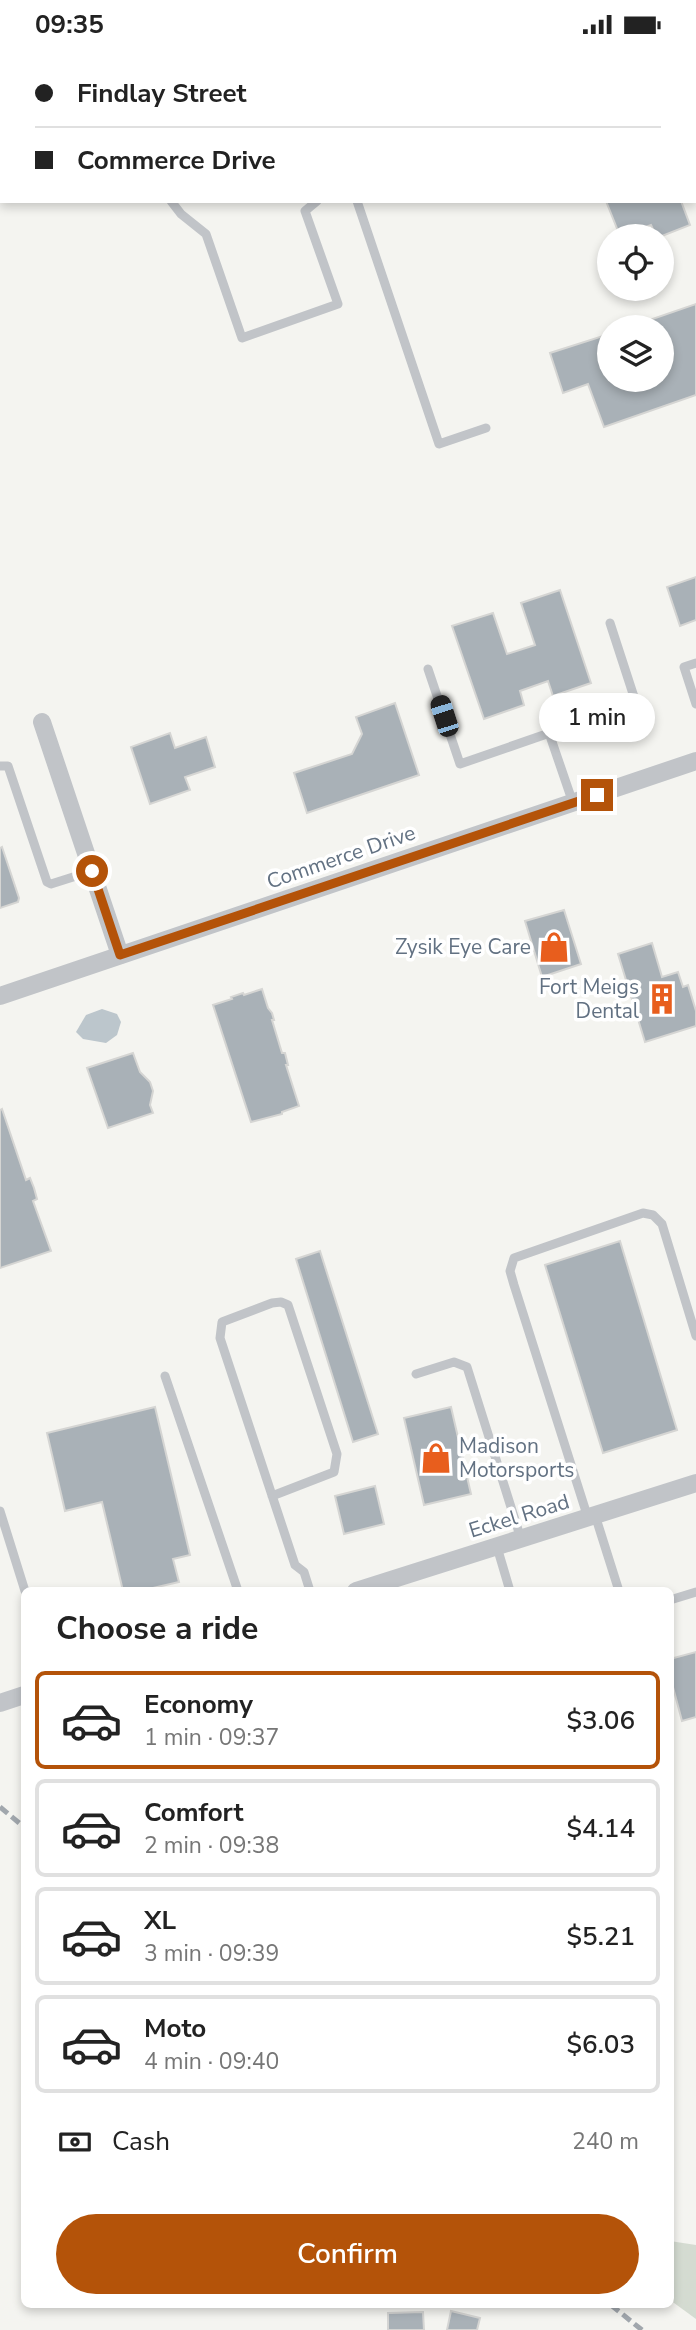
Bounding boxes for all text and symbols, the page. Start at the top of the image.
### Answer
text: 09:35 [35,7,104,42]
text: Findlay Street [77,76,247,111]
text: Commerce Drive [77,143,276,178]
map controls [597,224,674,392]
button: locate [597,224,674,301]
button: layers [597,315,674,392]
car [428,693,461,739]
callout: 1 min [539,693,655,743]
text: 1 min [568,702,626,733]
route end [581,779,613,811]
street label: Commerce Drive [263,818,419,896]
route start [76,855,108,887]
shop icon: Zysik Eye Care [537,930,571,964]
place label: Zysik Eye Care [395,933,531,961]
place label: Fort Meigs Dental [539,973,640,1025]
building icon: Fort Meigs Dental [645,982,679,1016]
place label: Madison Motorsports [459,1432,574,1484]
shop icon: Madison Motorsports [419,1441,453,1475]
street label: Eckel Road [465,1487,573,1545]
text: Choose a ride [56,1607,258,1650]
text: Economy [144,1687,253,1722]
icon: car [60,1689,123,1752]
text: $3.06 [566,1703,635,1738]
text: 1 min · 09:37 [144,1722,279,1753]
text: Comfort [144,1795,244,1830]
icon: car [60,1797,123,1860]
text: $4.14 [566,1811,635,1846]
text: 2 min · 09:38 [144,1830,279,1861]
text: XL [144,1903,176,1938]
icon: car [60,1905,123,1968]
text: $5.21 [566,1919,635,1954]
text: 3 min · 09:39 [144,1938,279,1969]
text: Moto [144,2011,206,2046]
icon: car [60,2013,123,2076]
text: $6.03 [566,2027,635,2062]
text: 4 min · 09:40 [144,2046,279,2077]
icon: cash [56,2123,94,2161]
text: Cash [112,2124,170,2159]
text: 240 m [572,2126,639,2157]
button: Confirm [56,2214,639,2294]

